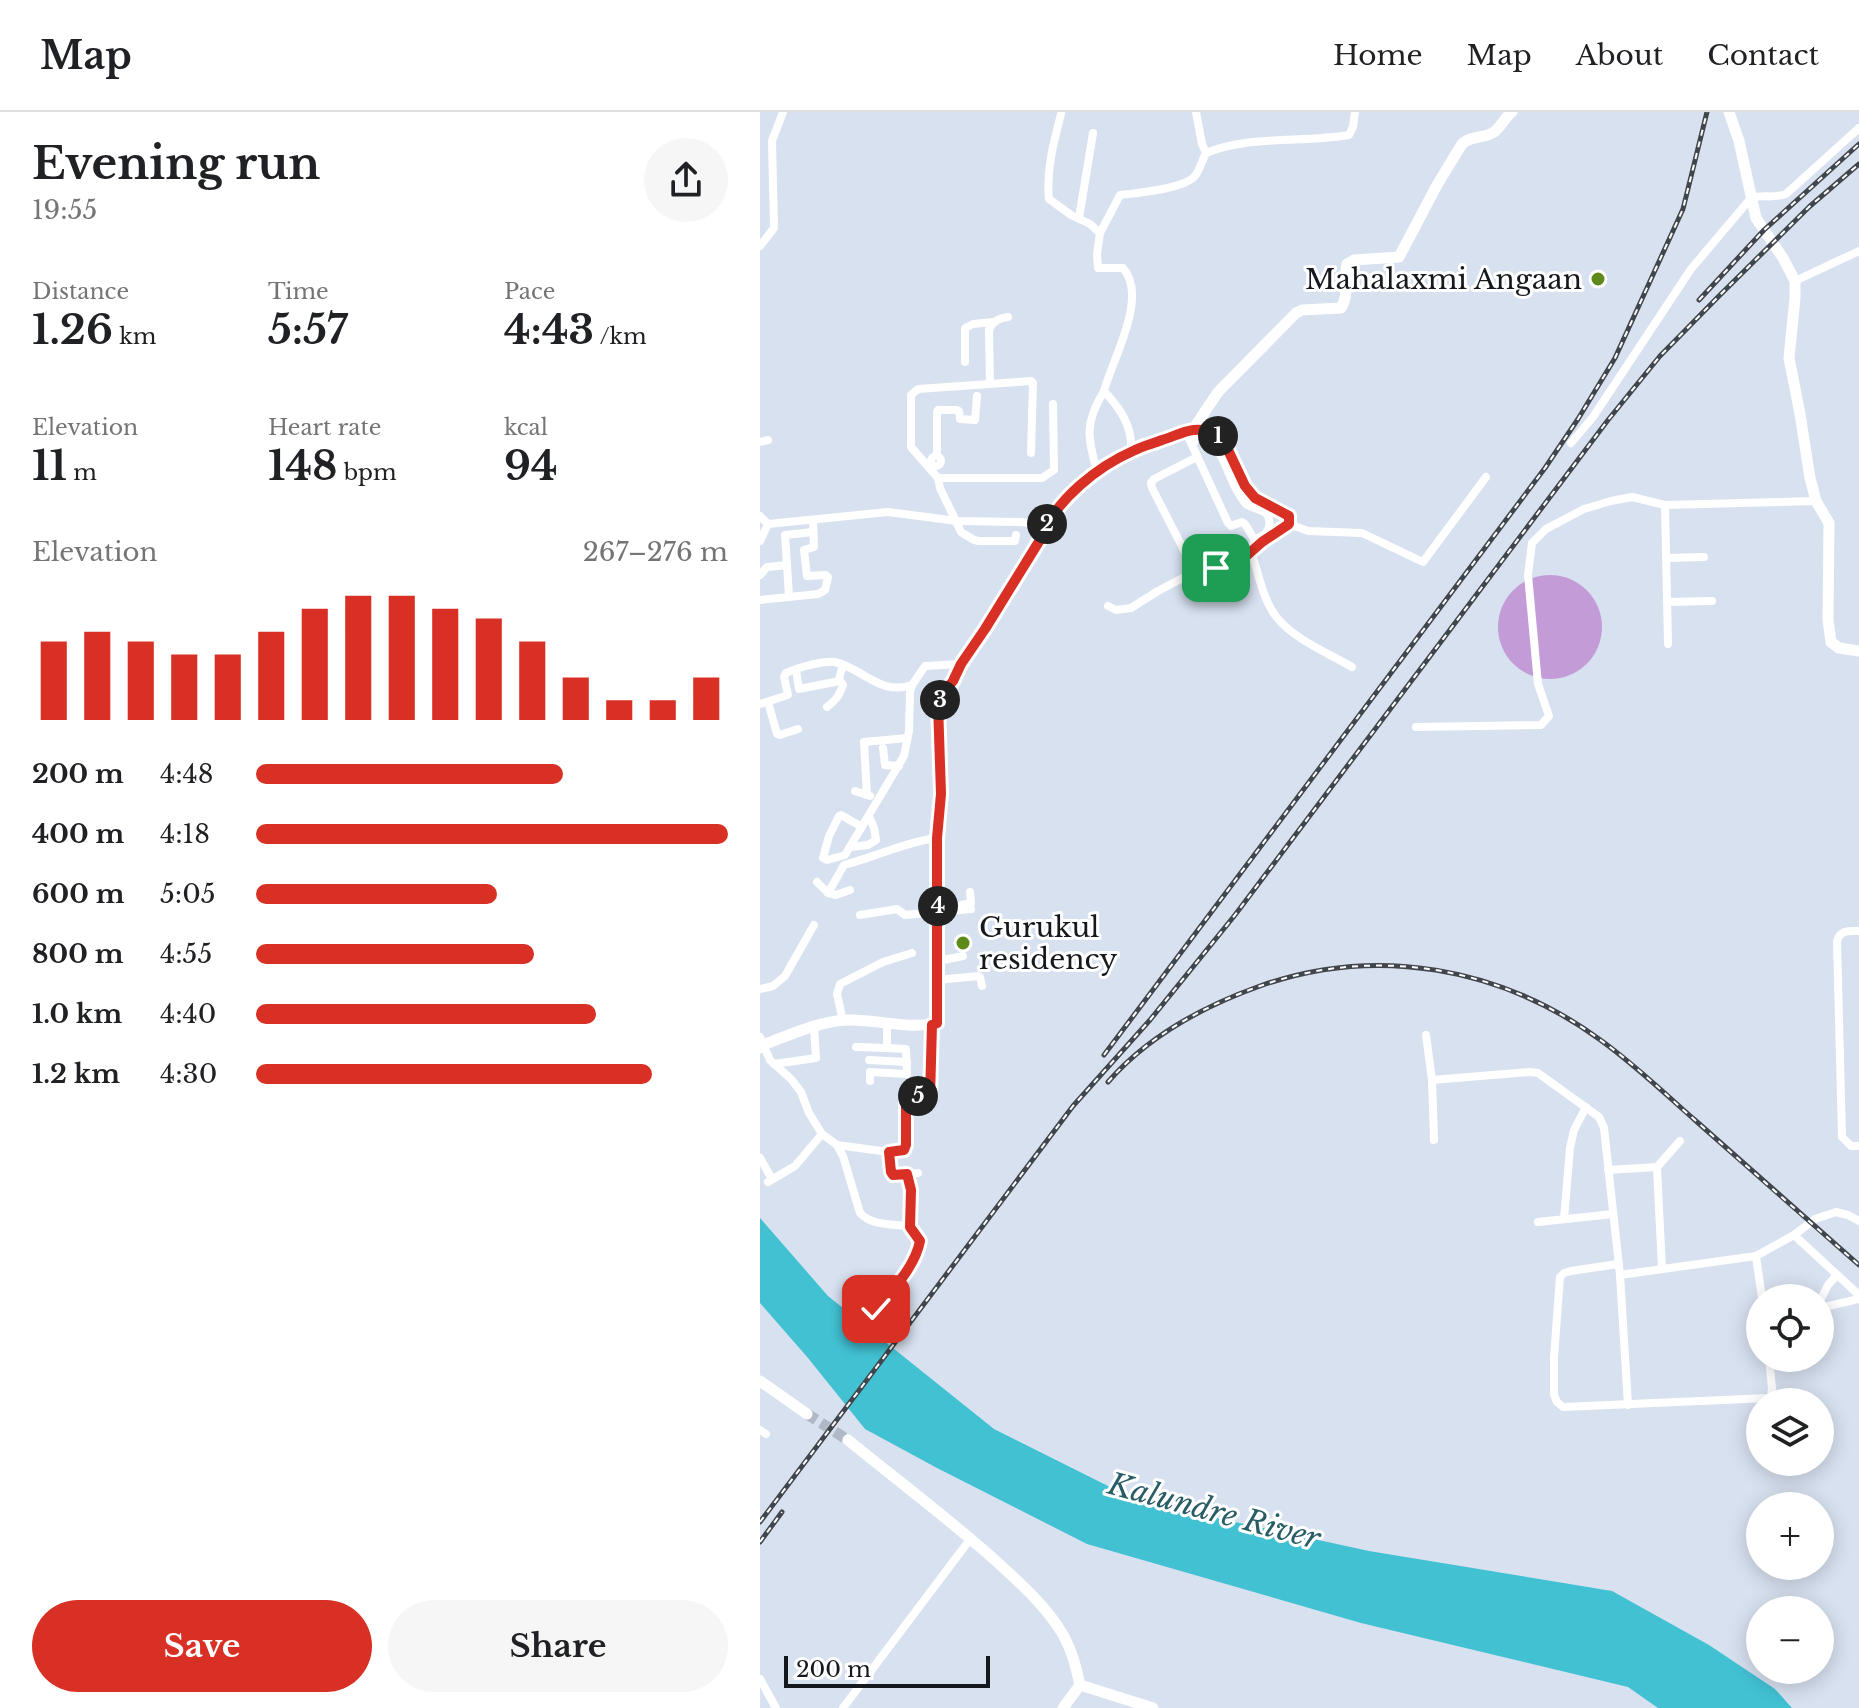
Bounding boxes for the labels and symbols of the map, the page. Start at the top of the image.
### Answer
place label: Mahalaxmi Angaan [1305,262,1582,297]
marker: Mahalaxmi Angaan [1589,270,1607,288]
pin: 1 [1198,416,1238,456]
pin: 2 [1027,504,1067,544]
pin [1182,534,1250,602]
pin: 3 [920,680,960,720]
pin: 4 [918,886,958,926]
place label: Gurukul residency [979,910,1118,977]
marker: Gurukul residency [954,934,972,952]
pin: 5 [898,1076,938,1116]
pin [842,1275,910,1343]
water label: Kalundre River [1103,1465,1325,1557]
scale bar [784,1652,990,1688]

